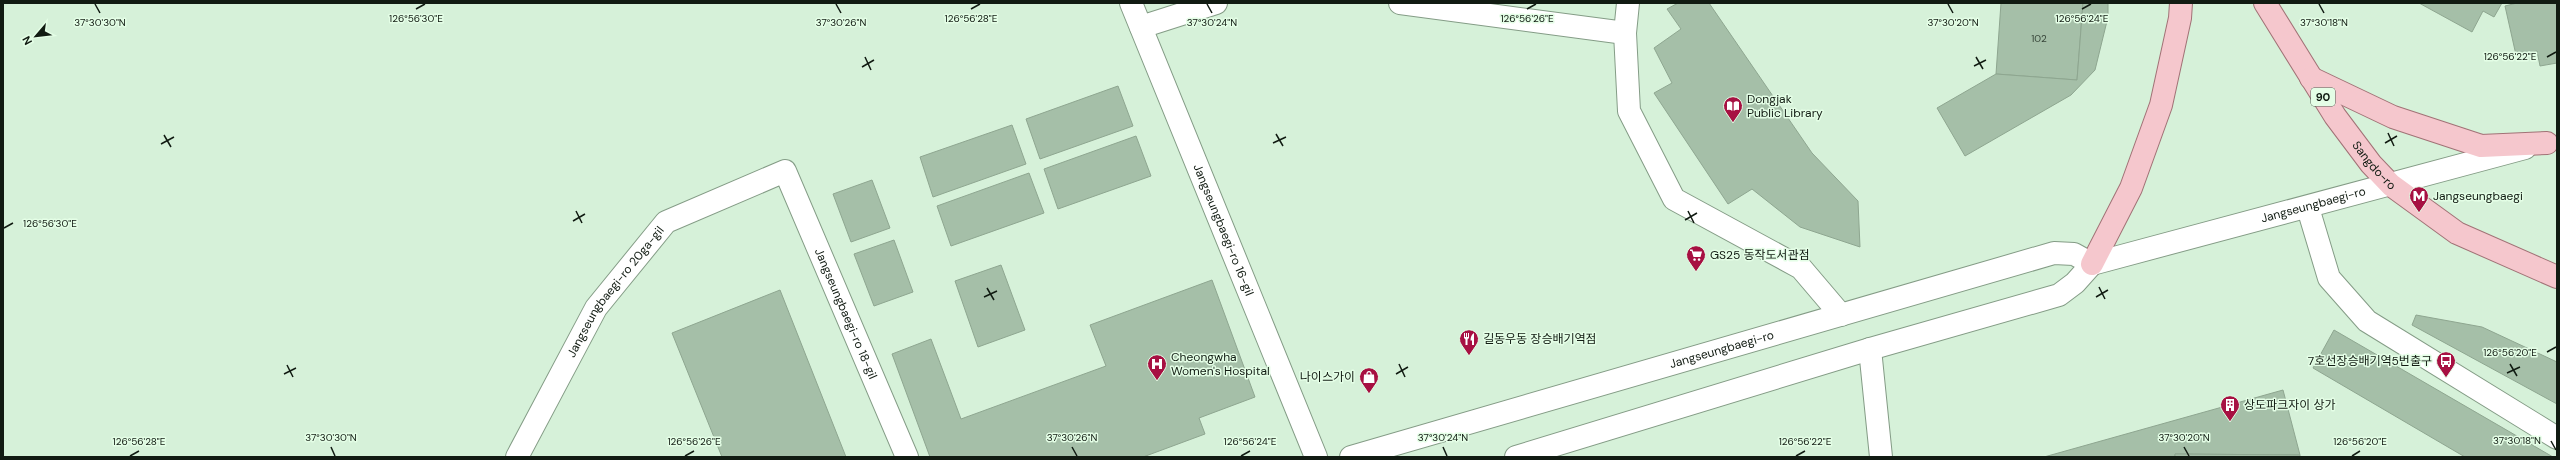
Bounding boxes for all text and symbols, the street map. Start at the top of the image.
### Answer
text: 126°56'30"E [389,12,443,25]
text: 126°56'28"E [945,12,998,25]
text: 126°56'26"E [1500,12,1554,25]
text: 126°56'24"E [2056,12,2109,25]
north arrow [16,16,56,56]
text: 37°30'30"N [74,16,126,29]
text: 37°30'26"N [816,16,866,29]
text: 37°30'24"N [1187,16,1237,29]
text: 37°30'20"N [1927,16,1979,29]
text: 37°30'18"N [2300,16,2348,29]
house number: 102 [2031,32,2047,45]
text: N [19,34,35,48]
text: 126°56'22"E [2484,50,2537,63]
road number: 90 [2311,88,2335,106]
place label: Dongjak Public Library [1747,91,1823,121]
library icon: Dongjak Public Library [1722,95,1744,123]
street label: Sangdo-ro [2349,138,2399,194]
street label: Jangseungbaegi-ro 16-gil [1189,162,1257,298]
street label: Jangseungbaegi-ro [2259,183,2367,226]
metro station icon: Jangseungbaegi [2408,185,2430,213]
place label: Jangseungbaegi [2433,188,2523,204]
text: 126°56'30"E [23,217,77,230]
street label: Jangseungbaegi-ro 20ga-gil [563,223,667,360]
supermarket icon: GS25 동작도서관점 [1685,244,1707,272]
street label: Jangseungbaegi-ro 18-gil [811,246,881,381]
place label: GS25 동작도서관점 [1710,247,1810,263]
street label: Jangseungbaegi-ro [1668,327,1776,372]
restaurant icon: 길동우동 장승배기역점 [1458,328,1480,356]
place label: 길동우동 장승배기역점 [1483,331,1597,347]
text: 126°56'20"E [2483,346,2537,359]
place label: Cheongwha Women's Hospital [1171,349,1270,379]
bus stop icon: 7호선장승배기역5번출구 [2435,350,2457,378]
hospital icon: Cheongwha Women's Hospital [1146,353,1168,381]
place label: 7호선장승배기역5번출구 [2308,353,2432,369]
shop icon: 나이스가이 [1358,366,1380,394]
place label: 나이스가이 [1300,369,1355,385]
building icon: 상도파크자이 상가 [2219,394,2241,422]
place label: 상도파크자이 상가 [2244,397,2336,413]
text: 37°30'30"N [305,431,357,444]
text: 37°30'26"N [1047,431,1097,444]
text: 37°30'24"N [1418,431,1468,444]
text: 37°30'20"N [2158,431,2210,444]
text: 37°30'18"N [2493,434,2541,447]
text: 126°56'28"E [113,435,166,448]
text: 126°56'26"E [667,435,721,448]
text: 126°56'24"E [1224,435,1277,448]
text: 126°56'22"E [1779,435,1832,448]
text: 126°56'20"E [2333,435,2387,448]

